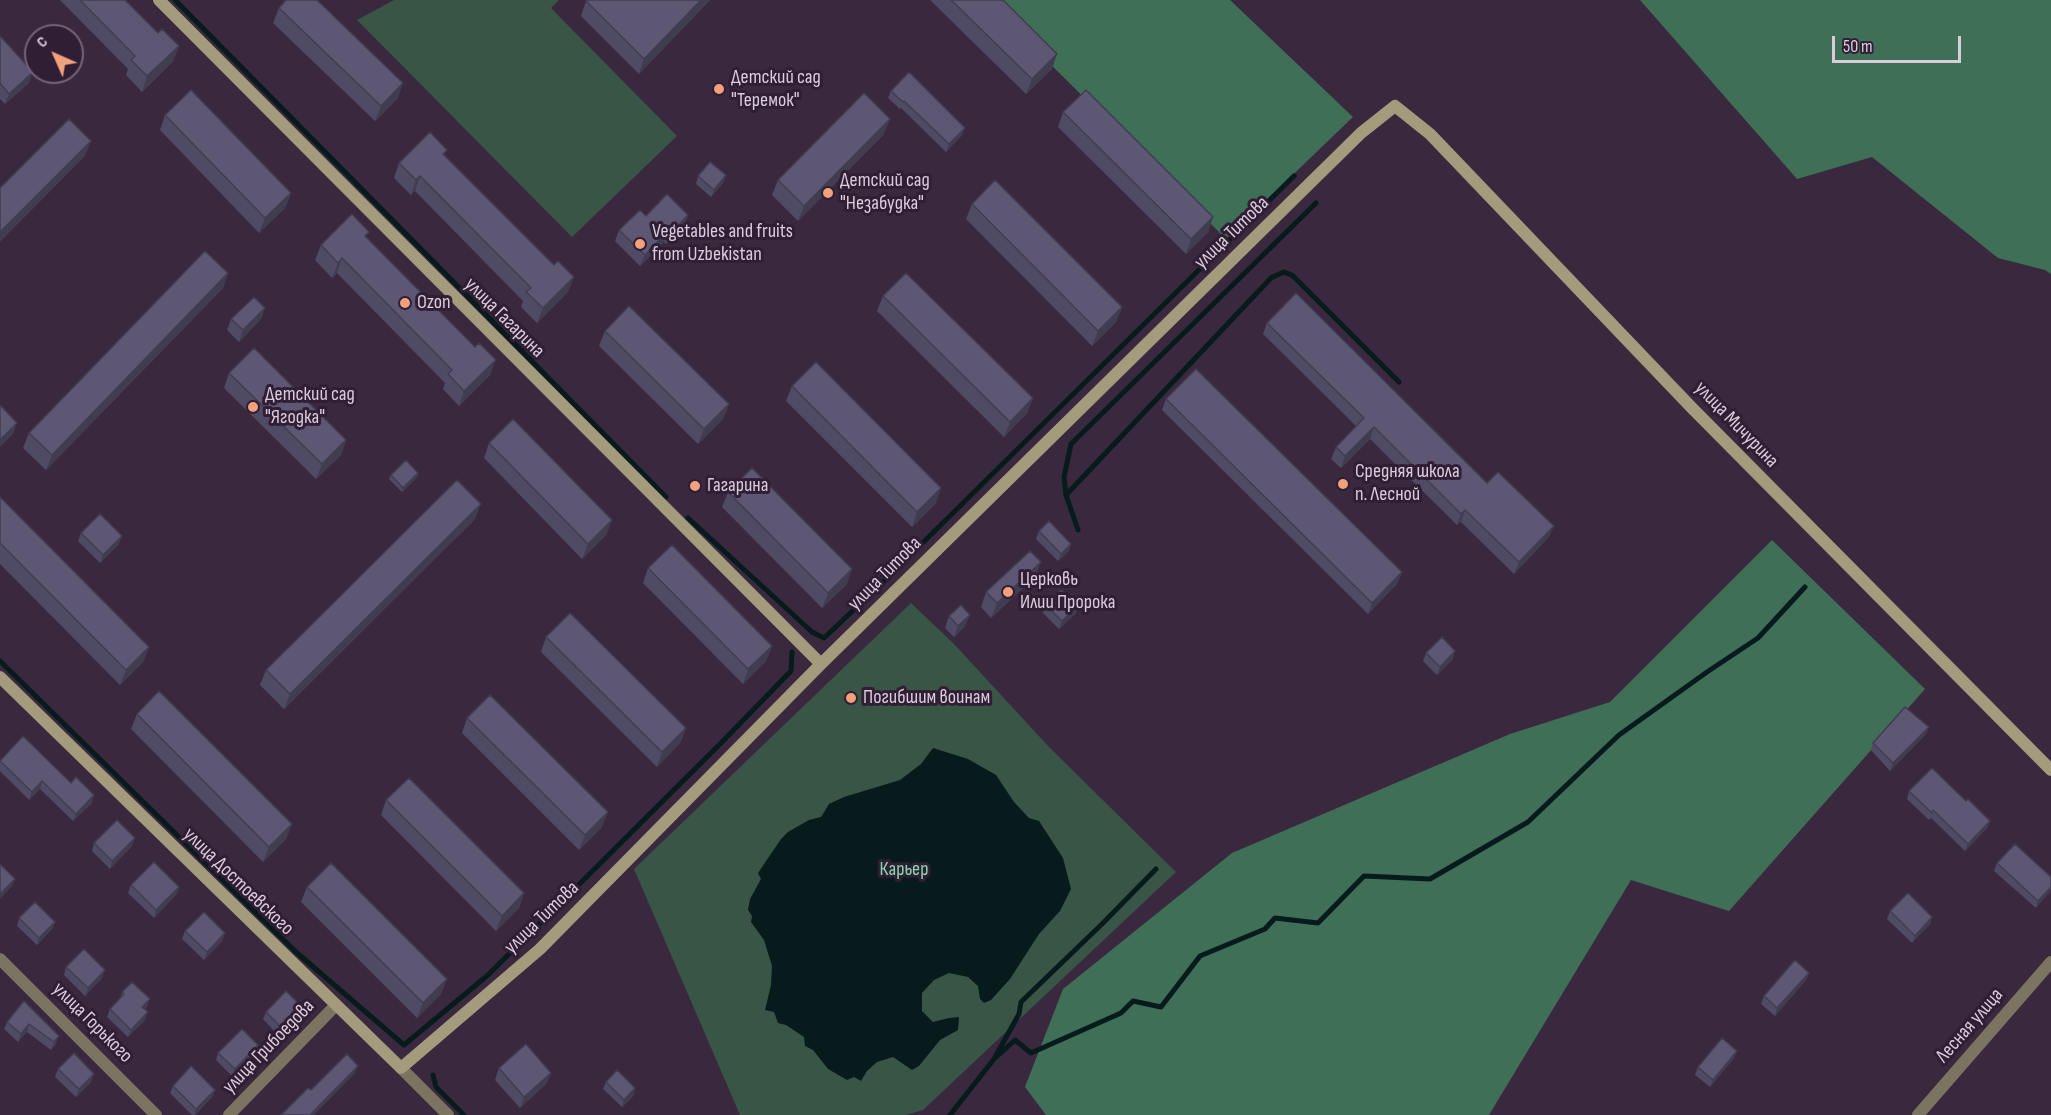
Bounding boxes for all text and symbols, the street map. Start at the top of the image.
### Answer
north arrow [24,24,84,84]
scale bar [1835,24,1964,62]
text: С [33,33,52,52]
text: 50 m [1843,36,1873,57]
place label: Детский сад "Теремок" [731,66,821,113]
marker: Детский сад "Теремок" [712,82,726,96]
place label: Детский сад "Незабудка" [840,169,930,216]
marker: Детский сад "Незабудка" [821,186,835,200]
street label: улица Титова [1190,192,1274,274]
place label: Vegetables and fruits from Uzbekistan [652,220,793,267]
marker: Vegetables and fruits from Uzbekistan [633,237,647,251]
street label: улица Гагарина [459,273,549,363]
place label: Ozon [417,291,451,315]
marker: Ozon [398,296,412,310]
street label: улица Мичурина [1689,377,1783,473]
place label: Детский сад "Ягодка" [265,383,355,430]
marker: Детский сад "Ягодка" [246,400,260,414]
place label: Средняя школа п. Лесной [1355,460,1460,507]
place label: Гагарина [707,474,768,498]
marker: Средняя школа п. Лесной [1336,477,1350,491]
marker: Гагарина [688,479,702,493]
street label: улица Титова [843,532,927,616]
place label: Церковь Илии Пророка [1020,568,1115,615]
marker: Церковь Илии Пророка [1001,585,1015,599]
place label: Погибшим воинам [863,686,990,710]
marker: Погибшим воинам [844,691,858,705]
street label: улица Достоевского [178,823,298,941]
park label: Карьер [880,858,928,882]
street label: улица Титова [500,877,584,959]
street label: улица Горького [47,978,137,1068]
street label: Лесная улица [1931,984,2009,1068]
street label: улица Грибоедова [218,995,320,1099]

